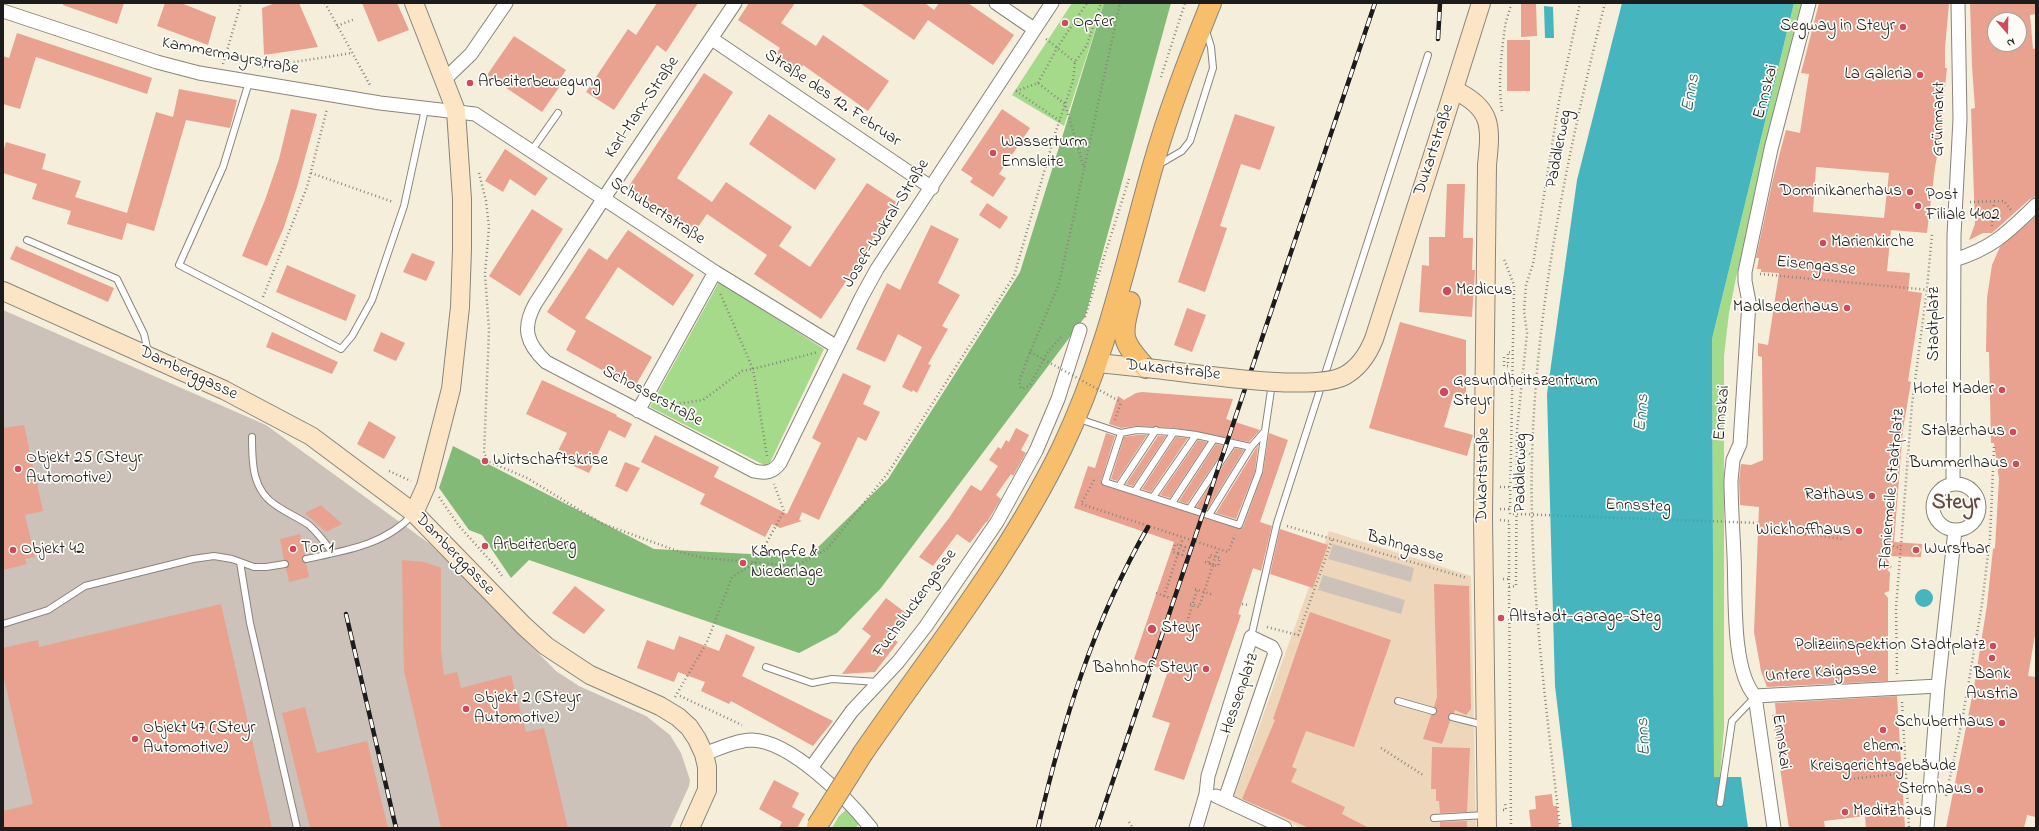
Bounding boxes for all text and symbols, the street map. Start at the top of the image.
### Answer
north arrow [1987,12,2027,52]
place label: Opfer [1073,13,1114,33]
place label: Segway in Steyr [1780,17,1895,37]
marker: Opfer [1060,18,1070,28]
marker: Segway in Steyr [1898,22,1908,32]
street label: Kammermayrstraße [160,34,300,80]
text: N [2005,34,2017,51]
street label: Straße des 12. Februar [760,46,904,152]
street label: Karl-Marx-Straße [601,53,685,163]
street label: Ennskai [1750,63,1784,121]
place label: La Galeria [1844,65,1912,85]
marker: La Galeria [1915,70,1925,80]
place label: Arbeiterbewegung [478,73,601,93]
water label: Enns [1678,73,1706,113]
marker: Arbeiterbewegung [465,78,475,88]
street label: Grünmarkt [1929,81,1951,157]
street label: Dukartstraße [1411,102,1459,198]
street label: Paddlerweg [1542,108,1578,190]
place label: Wasserturm Ennsleite [1001,133,1087,173]
marker: Wasserturm Ennsleite [988,148,998,158]
street label: Josef-Wokral-Straße [839,156,935,292]
street label: Schubertstraße [606,174,708,250]
place label: Dominikanerhaus [1780,182,1902,202]
place label: Post Filiale 4402 [1926,186,2000,226]
marker: Dominikanerhaus [1905,187,1915,197]
marker: Post Filiale 4402 [1913,201,1923,211]
place label: Marienkirche [1831,233,1914,253]
marker: Marienkirche [1818,238,1828,248]
street label: Eisengasse [1775,253,1857,281]
place label: Medicus [1456,281,1512,301]
marker: Medicus [1441,285,1453,297]
street label: Stadtplatz [1925,287,1945,361]
place label: Madlsederhaus [1733,298,1839,318]
marker: Madlsederhaus [1842,303,1852,313]
street label: Damberggasse [136,342,240,406]
street label: Dukartstraße [1125,356,1221,386]
street label: Schosserstraße [598,362,706,432]
place label: Gesundheitszentrum Steyr [1453,372,1598,412]
place label: Hotel Mader [1913,380,1994,400]
street label: Ennskai [1710,385,1736,441]
marker: Hotel Mader [1997,385,2007,395]
marker: Gesundheitszentrum Steyr [1438,386,1450,398]
water label: Enns [1631,393,1655,433]
street label: Flaniermeile Stadtplatz [1876,408,1910,570]
place label: Stalzerhaus [1921,422,2005,442]
street label: Dukartstraße [1473,427,1495,523]
marker: Stalzerhaus [2008,427,2018,437]
street label: Paddlerweg [1511,433,1533,513]
place label: Objekt 25 (Steyr Automotive) [26,449,143,489]
place label: Wirtschaftskrise [493,451,608,471]
place label: Bummerlhaus [1909,454,2008,474]
marker: Wirtschaftskrise [480,456,490,466]
marker: Bummerlhaus [2011,459,2021,469]
marker: Objekt 25 (Steyr Automotive) [13,464,23,474]
place label: Rathaus [1804,486,1864,506]
marker: Rathaus [1867,491,1877,501]
district label: Steyr [1932,492,1980,518]
street label: Ennssteg [1605,496,1671,518]
street label: Damberggasse [410,510,498,600]
place label: Wickhoffhaus [1756,521,1851,541]
marker: Wickhoffhaus [1854,526,1864,536]
street label: Bahngasse [1364,527,1446,569]
place label: Arbeiterberg [493,536,577,556]
place label: Tor 1 [301,539,334,559]
place label: Objekt 42 [21,540,85,560]
place label: Wurstbar [1924,540,1990,560]
marker: Arbeiterberg [480,541,490,551]
place label: Kämpfe & Niederlage [751,543,823,583]
marker: Tor 1 [288,544,298,554]
marker: Objekt 42 [8,545,18,555]
marker: Wurstbar [1911,545,1921,555]
street label: Fuchsluckengasse [870,546,962,662]
marker: Kämpfe & Niederlage [738,558,748,568]
place label: Altstadt-Garage-Steg [1509,608,1661,628]
marker: Altstadt-Garage-Steg [1496,613,1506,623]
place label: Steyr [1161,619,1200,639]
marker: Steyr [1146,623,1158,635]
place label: Polizeiinspektion Stadtplatz [1795,636,1985,656]
marker: Polizeiinspektion Stadtplatz [1988,641,1998,651]
street label: Hessenplatz [1218,651,1264,737]
marker: Bank Austria [1987,653,1997,663]
place label: Bahnhof Steyr [1093,659,1198,679]
street label: Untere Kaigasse [1765,660,1877,688]
marker: Bahnhof Steyr [1201,664,1211,674]
place label: Bank Austria [1966,665,2018,705]
place label: Objekt 2 (Steyr Automotive) [474,689,581,729]
marker: Objekt 2 (Steyr Automotive) [461,704,471,714]
street label: Ennskai [1766,713,1794,771]
place label: Schuberthaus [1895,713,1994,733]
water label: Enns [1633,718,1657,756]
marker: Schuberthaus [1997,718,2007,728]
place label: Objekt 47 (Steyr Automotive) [143,719,256,759]
marker: ehem. Kreisgerichtsgebäude [1878,725,1888,735]
marker: Objekt 47 (Steyr Automotive) [130,734,140,744]
place label: ehem. Kreisgerichtsgebäude [1810,737,1956,777]
place label: Sternhaus [1899,780,1972,800]
marker: Sternhaus [1975,785,1985,795]
place label: Meditzhaus [1853,802,1932,822]
marker: Meditzhaus [1840,807,1850,817]

